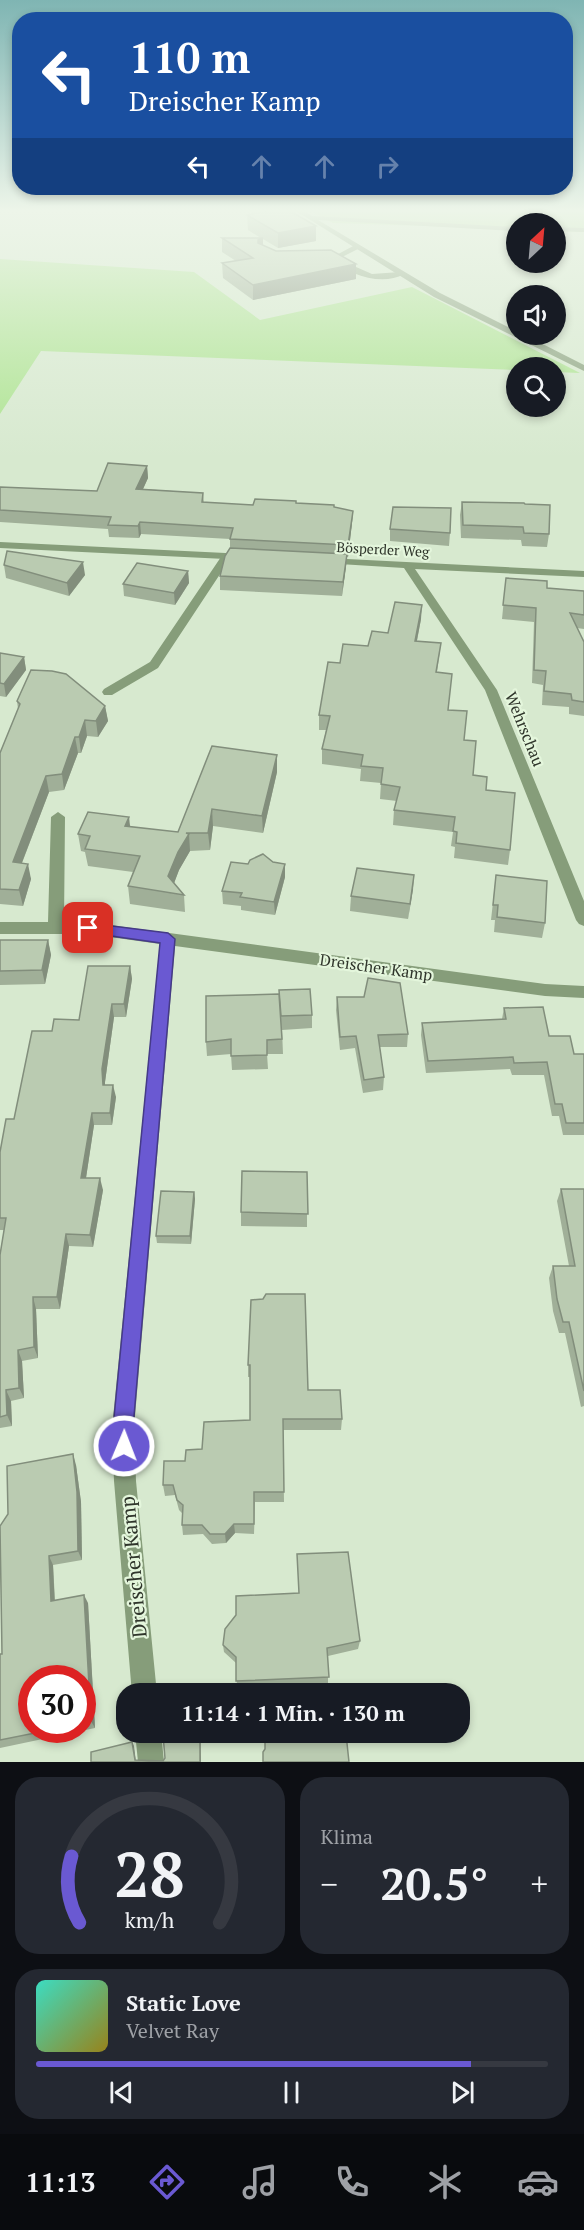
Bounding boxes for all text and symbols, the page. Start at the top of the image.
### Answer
text: 110 m [129,29,250,85]
icon: left [30,36,108,114]
text: Dreischer Kamp [129,83,320,119]
icon: left [182,150,215,183]
icon: ahead [245,150,278,183]
icon: ahead [308,150,341,183]
icon: right [371,150,404,183]
north arrow [506,213,566,273]
map controls [506,213,566,417]
button: sound [506,285,566,345]
button: search [506,357,566,417]
street label: Bösperder Weg [336,537,431,561]
street label: Wehrschau [500,688,550,770]
pin [62,902,113,953]
icon: arrive [71,911,104,944]
street label: Dreischer Kamp [318,948,434,986]
position arrow [92,1414,156,1478]
street label: Dreischer Kamp [113,1495,153,1639]
speed limit sign: 30 [18,1665,96,1743]
text: 11:14 · 1 Min. · 130 m [181,1698,405,1727]
text: Klima [321,1823,373,1850]
text: 28 [114,1832,185,1915]
text: 20.5° [380,1853,488,1913]
text: − [321,1862,338,1905]
text: + [530,1862,548,1905]
text: km/h [125,1906,175,1934]
text: Static Love [126,1988,241,2017]
text: Velvet Ray [126,2017,219,2044]
icon: previous [105,2076,138,2109]
icon: pause [275,2076,308,2109]
icon: next [446,2076,479,2109]
icon: directions [146,2161,188,2203]
icon: music [239,2161,281,2203]
icon: phone [331,2161,373,2203]
icon: climate [424,2161,466,2203]
icon: car [517,2161,559,2203]
text: 11:13 [25,2164,96,2200]

